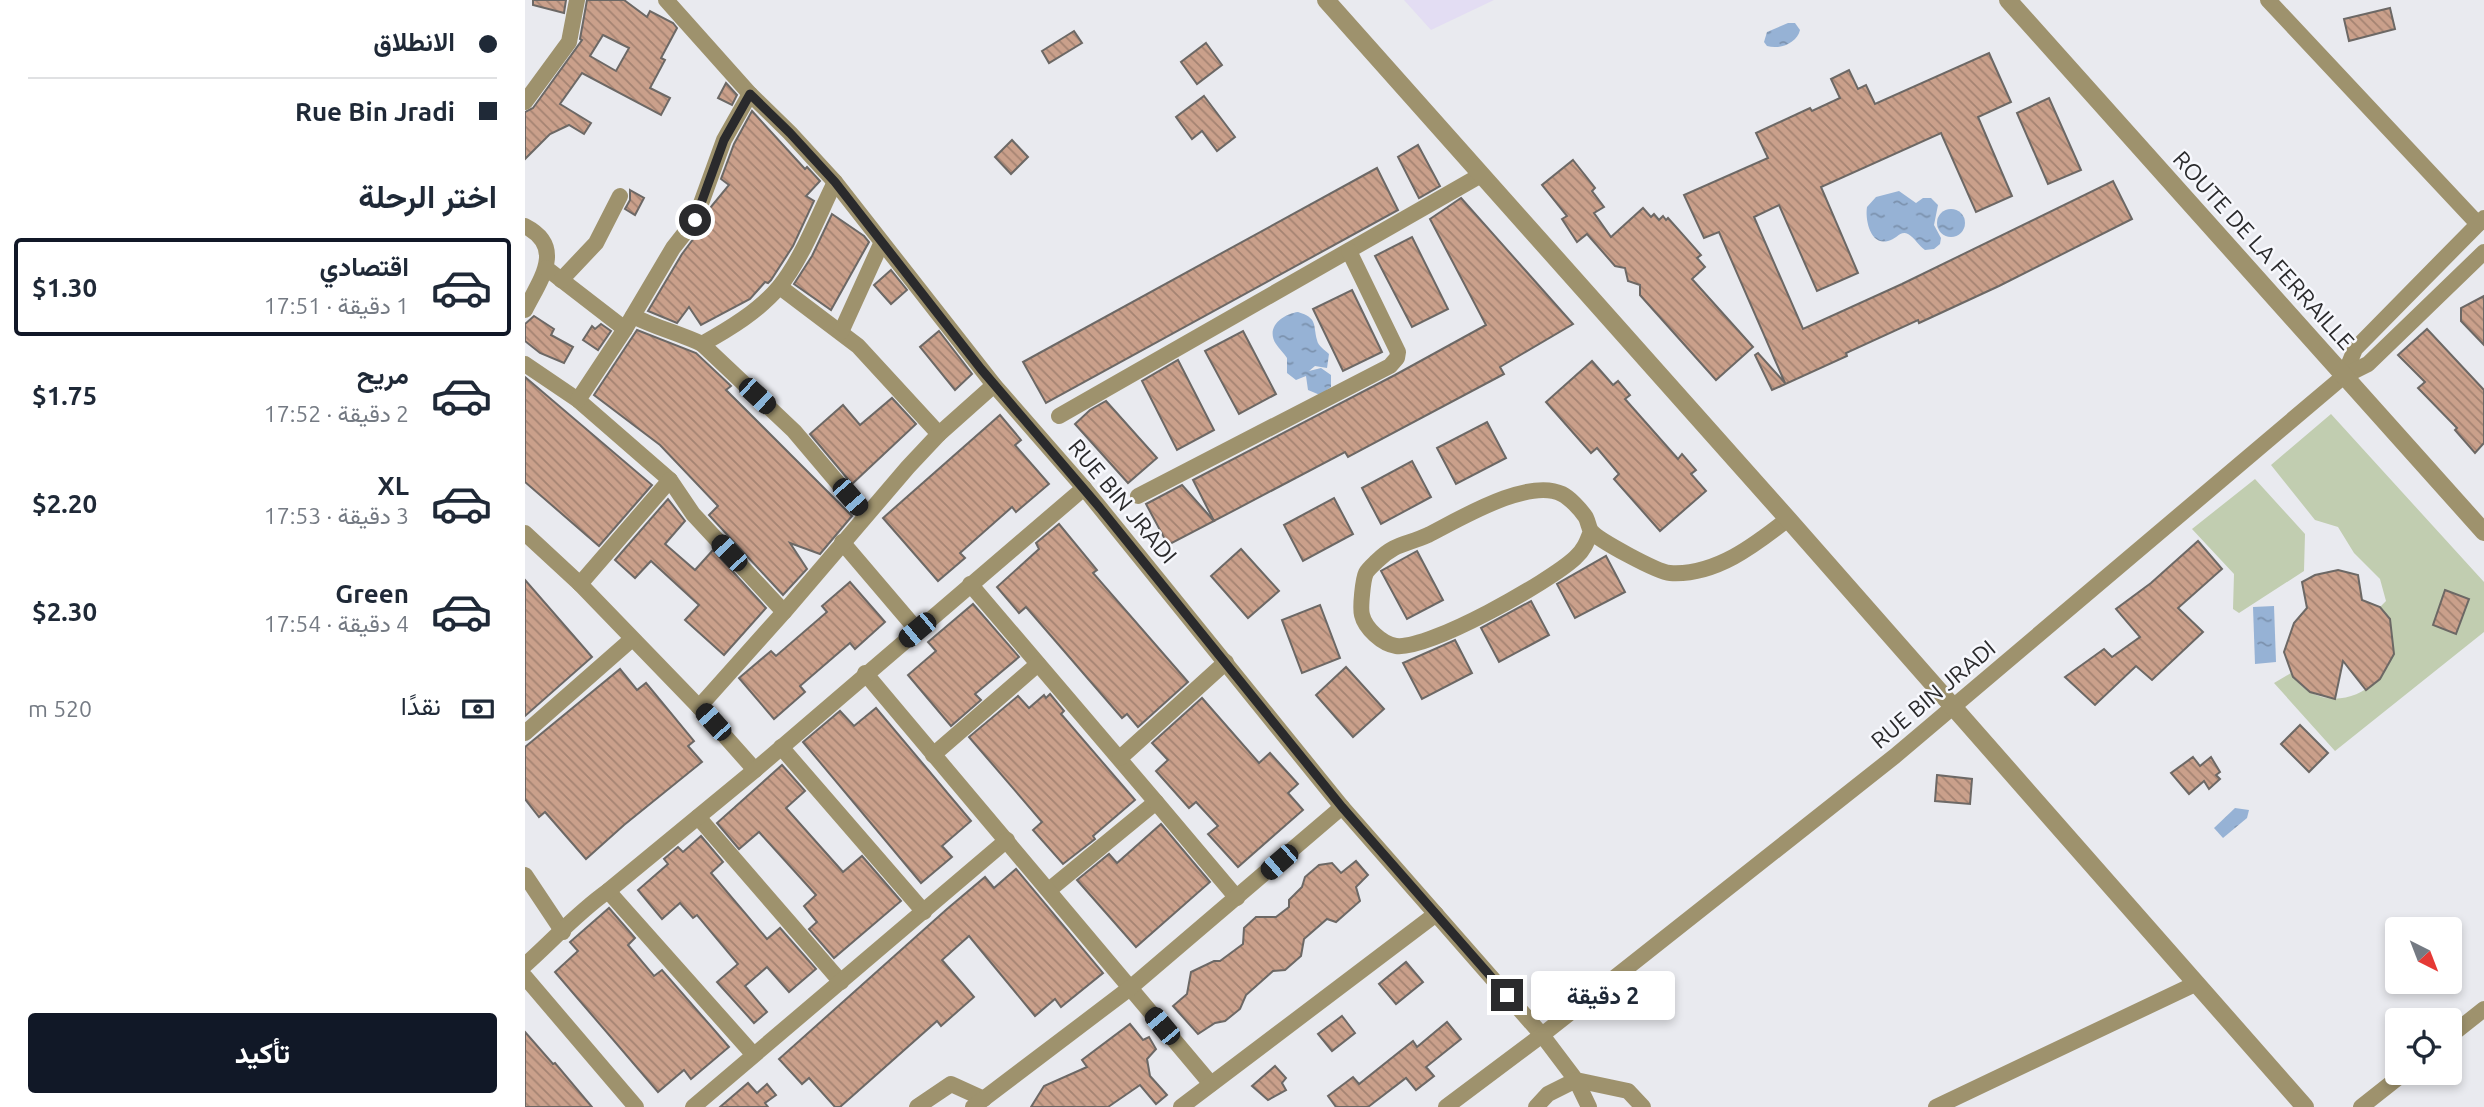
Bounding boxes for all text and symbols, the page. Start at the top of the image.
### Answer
text: الانطلاق [373,27,455,56]
text: Rue Bin Jradi [295,97,455,126]
street label: ROUTE DE LA FERRAILLE [2169,146,2359,354]
text: اختر الرحلة [358,178,497,214]
route start [679,204,711,236]
text: اقتصادي [320,252,409,281]
icon: car [430,256,493,319]
text: $1.30 [32,273,97,302]
text: 1 دقيقة · 17:51 [264,293,409,318]
text: مريح [357,360,409,389]
icon: car [430,364,493,427]
car [735,374,780,418]
text: $1.75 [32,381,97,410]
text: 2 دقيقة · 17:52 [264,401,409,426]
street label: RUE BIN JRADI [1064,434,1182,568]
text: XL [378,471,409,500]
icon: car [430,472,493,535]
car [829,474,872,520]
text: $2.20 [32,489,97,518]
text: 3 دقيقة · 17:53 [264,503,409,528]
car [707,530,752,576]
text: Green [335,579,409,608]
icon: car [430,580,493,643]
text: $2.30 [32,597,97,626]
car [895,608,940,652]
text: 4 دقيقة · 17:54 [264,611,409,636]
street label: RUE BIN JRADI [1866,635,2000,753]
icon: cash [459,690,497,728]
text: نقدًا [401,691,441,720]
text: 520 m [28,696,92,721]
car [692,699,735,745]
car [1257,840,1302,884]
north arrow [2385,917,2462,994]
map controls [2385,917,2462,1085]
callout: 2 دقيقة [1531,970,1675,1020]
route end [1491,979,1523,1011]
text: 2 دقيقة [1567,983,1639,1008]
car [1141,1003,1184,1049]
button: locate [2385,1008,2462,1085]
button: تأكيد [28,1013,497,1093]

